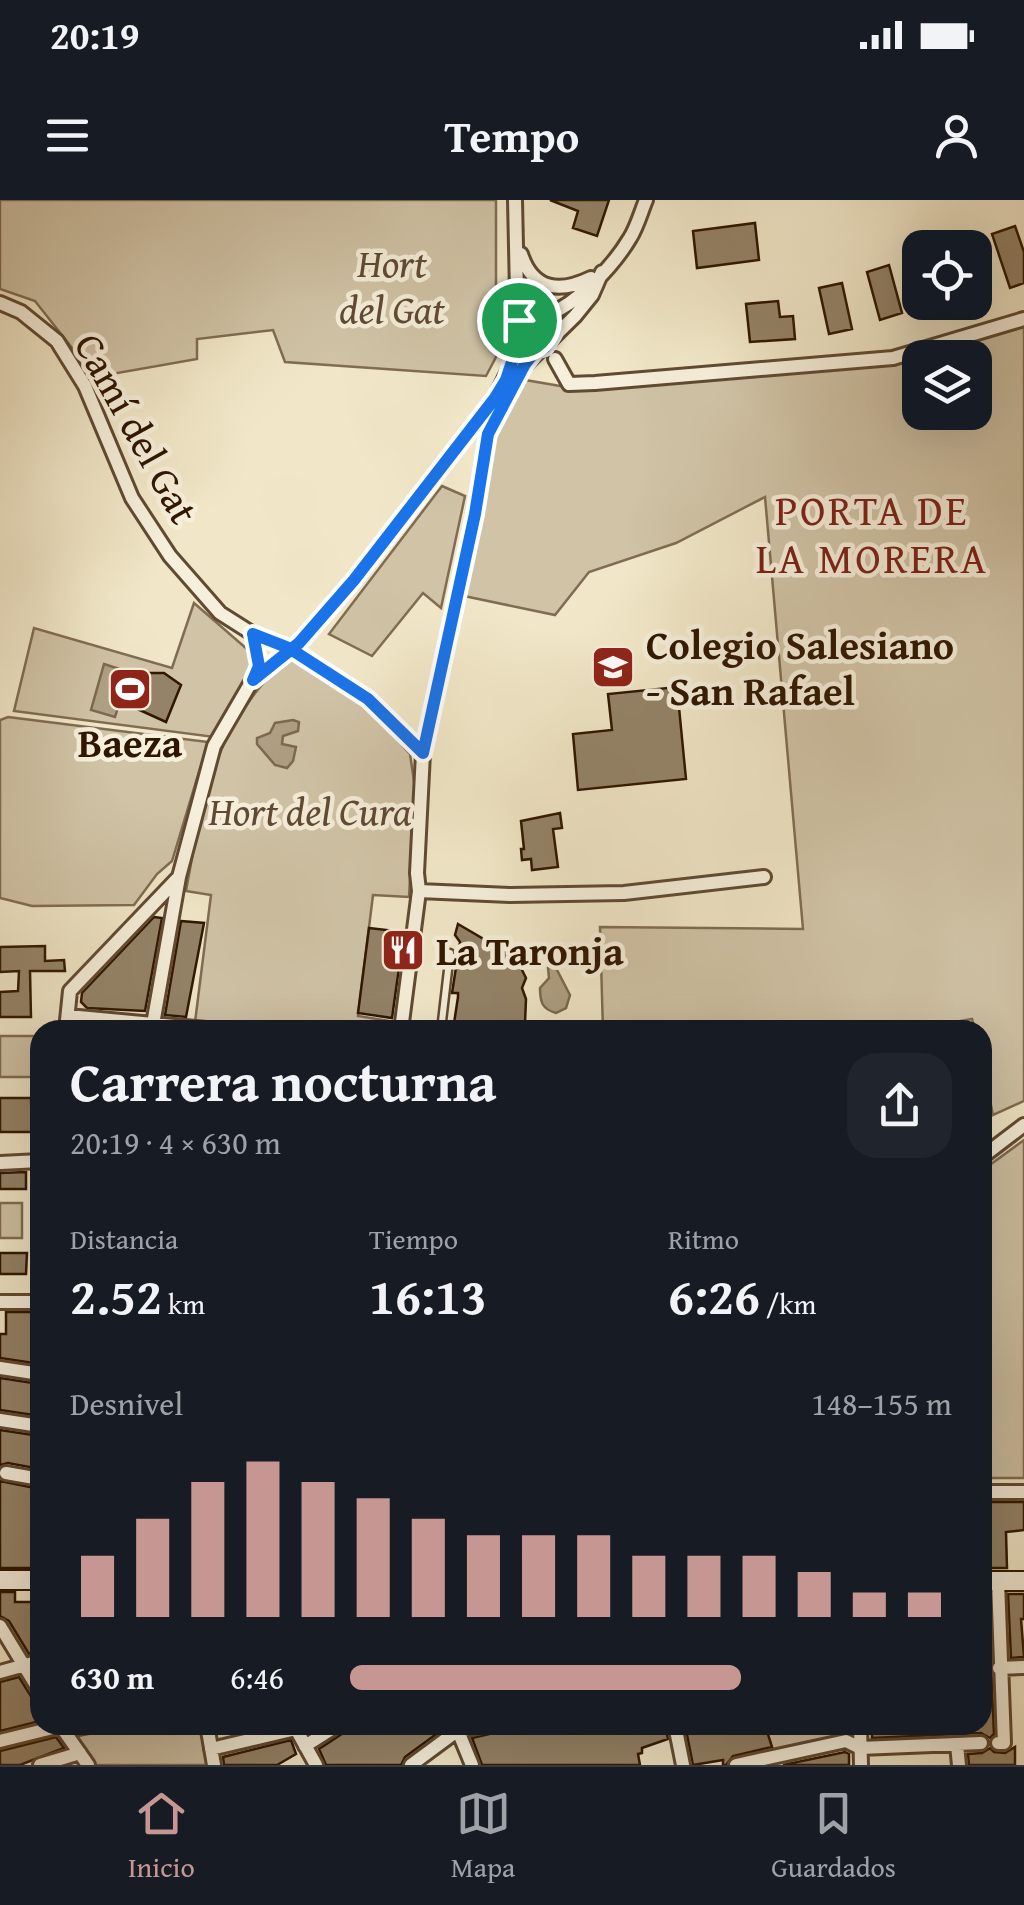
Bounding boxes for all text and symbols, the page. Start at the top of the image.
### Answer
text: 20:19 [50,7,140,63]
text: Tempo [445,103,580,168]
icon: menu [40,108,95,163]
icon: person [929,108,984,163]
map controls [902,230,992,430]
button: locate [902,230,992,320]
park label: Hort del Gat [339,233,446,338]
pin [477,278,562,363]
icon: arrive [492,293,547,348]
street label: Camí del Gat [60,322,214,534]
button: layers [902,340,992,430]
district label: PORTA DE LA MORERA [756,479,988,588]
place label: Colegio Salesiano - San Rafael [646,615,954,720]
school or university icon: Colegio Salesiano - San Rafael [590,644,636,690]
sports icon: Baeza [107,666,153,712]
place label: Baeza [78,713,183,772]
park label: Hort del Cura [208,781,412,840]
place label: La Taronja [436,921,624,980]
restaurant icon: La Taronja [380,927,426,973]
text: Carrera nocturna [70,1041,497,1121]
button: share [847,1053,952,1158]
text: 20:19 · 4 × 630 m [70,1119,281,1166]
text: Distancia [70,1218,178,1259]
text: Tiempo [369,1218,458,1259]
text: Ritmo [668,1218,739,1259]
text: 2.52 [70,1259,162,1332]
text: 16:13 [369,1259,487,1332]
text: 6:26 [668,1259,760,1332]
text: km [162,1283,205,1324]
text: /km [760,1283,816,1324]
text: Desnivel [70,1380,183,1427]
text: 148–155 m [811,1380,952,1427]
text: 630 m [70,1654,154,1701]
text: 6:46 [230,1654,284,1701]
tab: Inicio [128,1786,195,1887]
tab: Mapa [451,1786,515,1887]
tab: Guardados [771,1786,896,1887]

